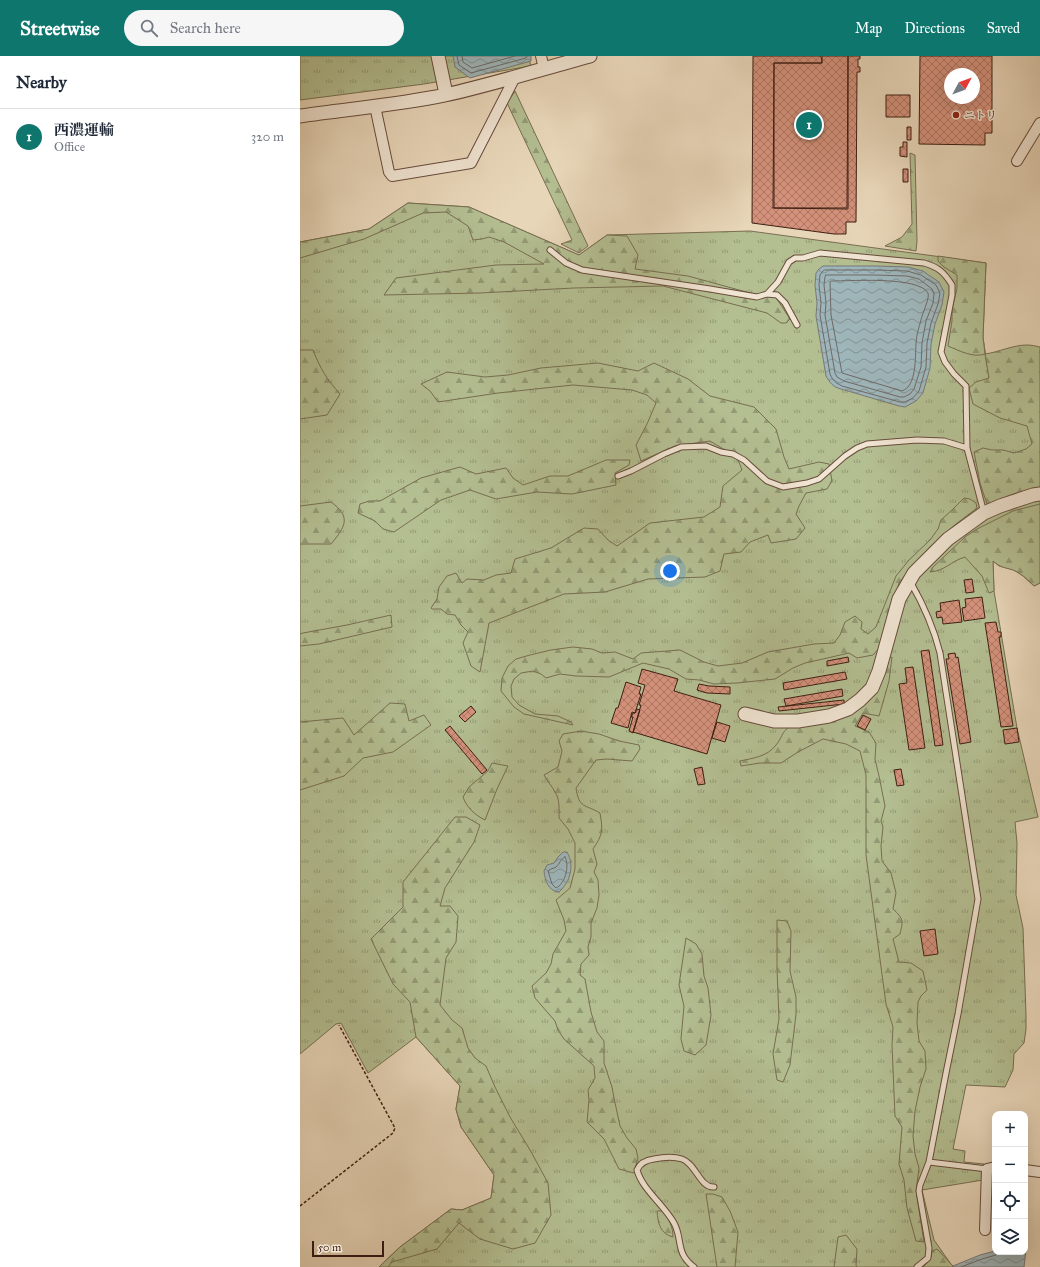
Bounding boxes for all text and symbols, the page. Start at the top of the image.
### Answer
search box [124,10,404,46]
text: Streetwise [20,17,100,40]
icon: search [138,17,160,39]
text: Search here [170,19,241,37]
text: Map [855,20,882,37]
text: Directions [904,20,965,37]
text: Saved [987,20,1020,37]
north arrow [944,68,980,104]
text: Nearby [16,72,67,93]
place label: ニトリ [964,109,997,122]
pin: 1 [796,110,822,140]
marker: ニトリ [951,110,961,120]
text: 西濃運輸 [54,121,114,139]
text: 1 [26,129,32,145]
text: 320 m [251,129,284,145]
text: Office [54,139,85,155]
your location [660,561,680,581]
map controls [992,1111,1028,1255]
button: + [992,1111,1028,1147]
button: − [992,1147,1028,1183]
button: locate [992,1183,1028,1219]
button: layers [992,1219,1028,1255]
scale bar [312,1239,384,1258]
text: 50 m [318,1241,341,1254]

